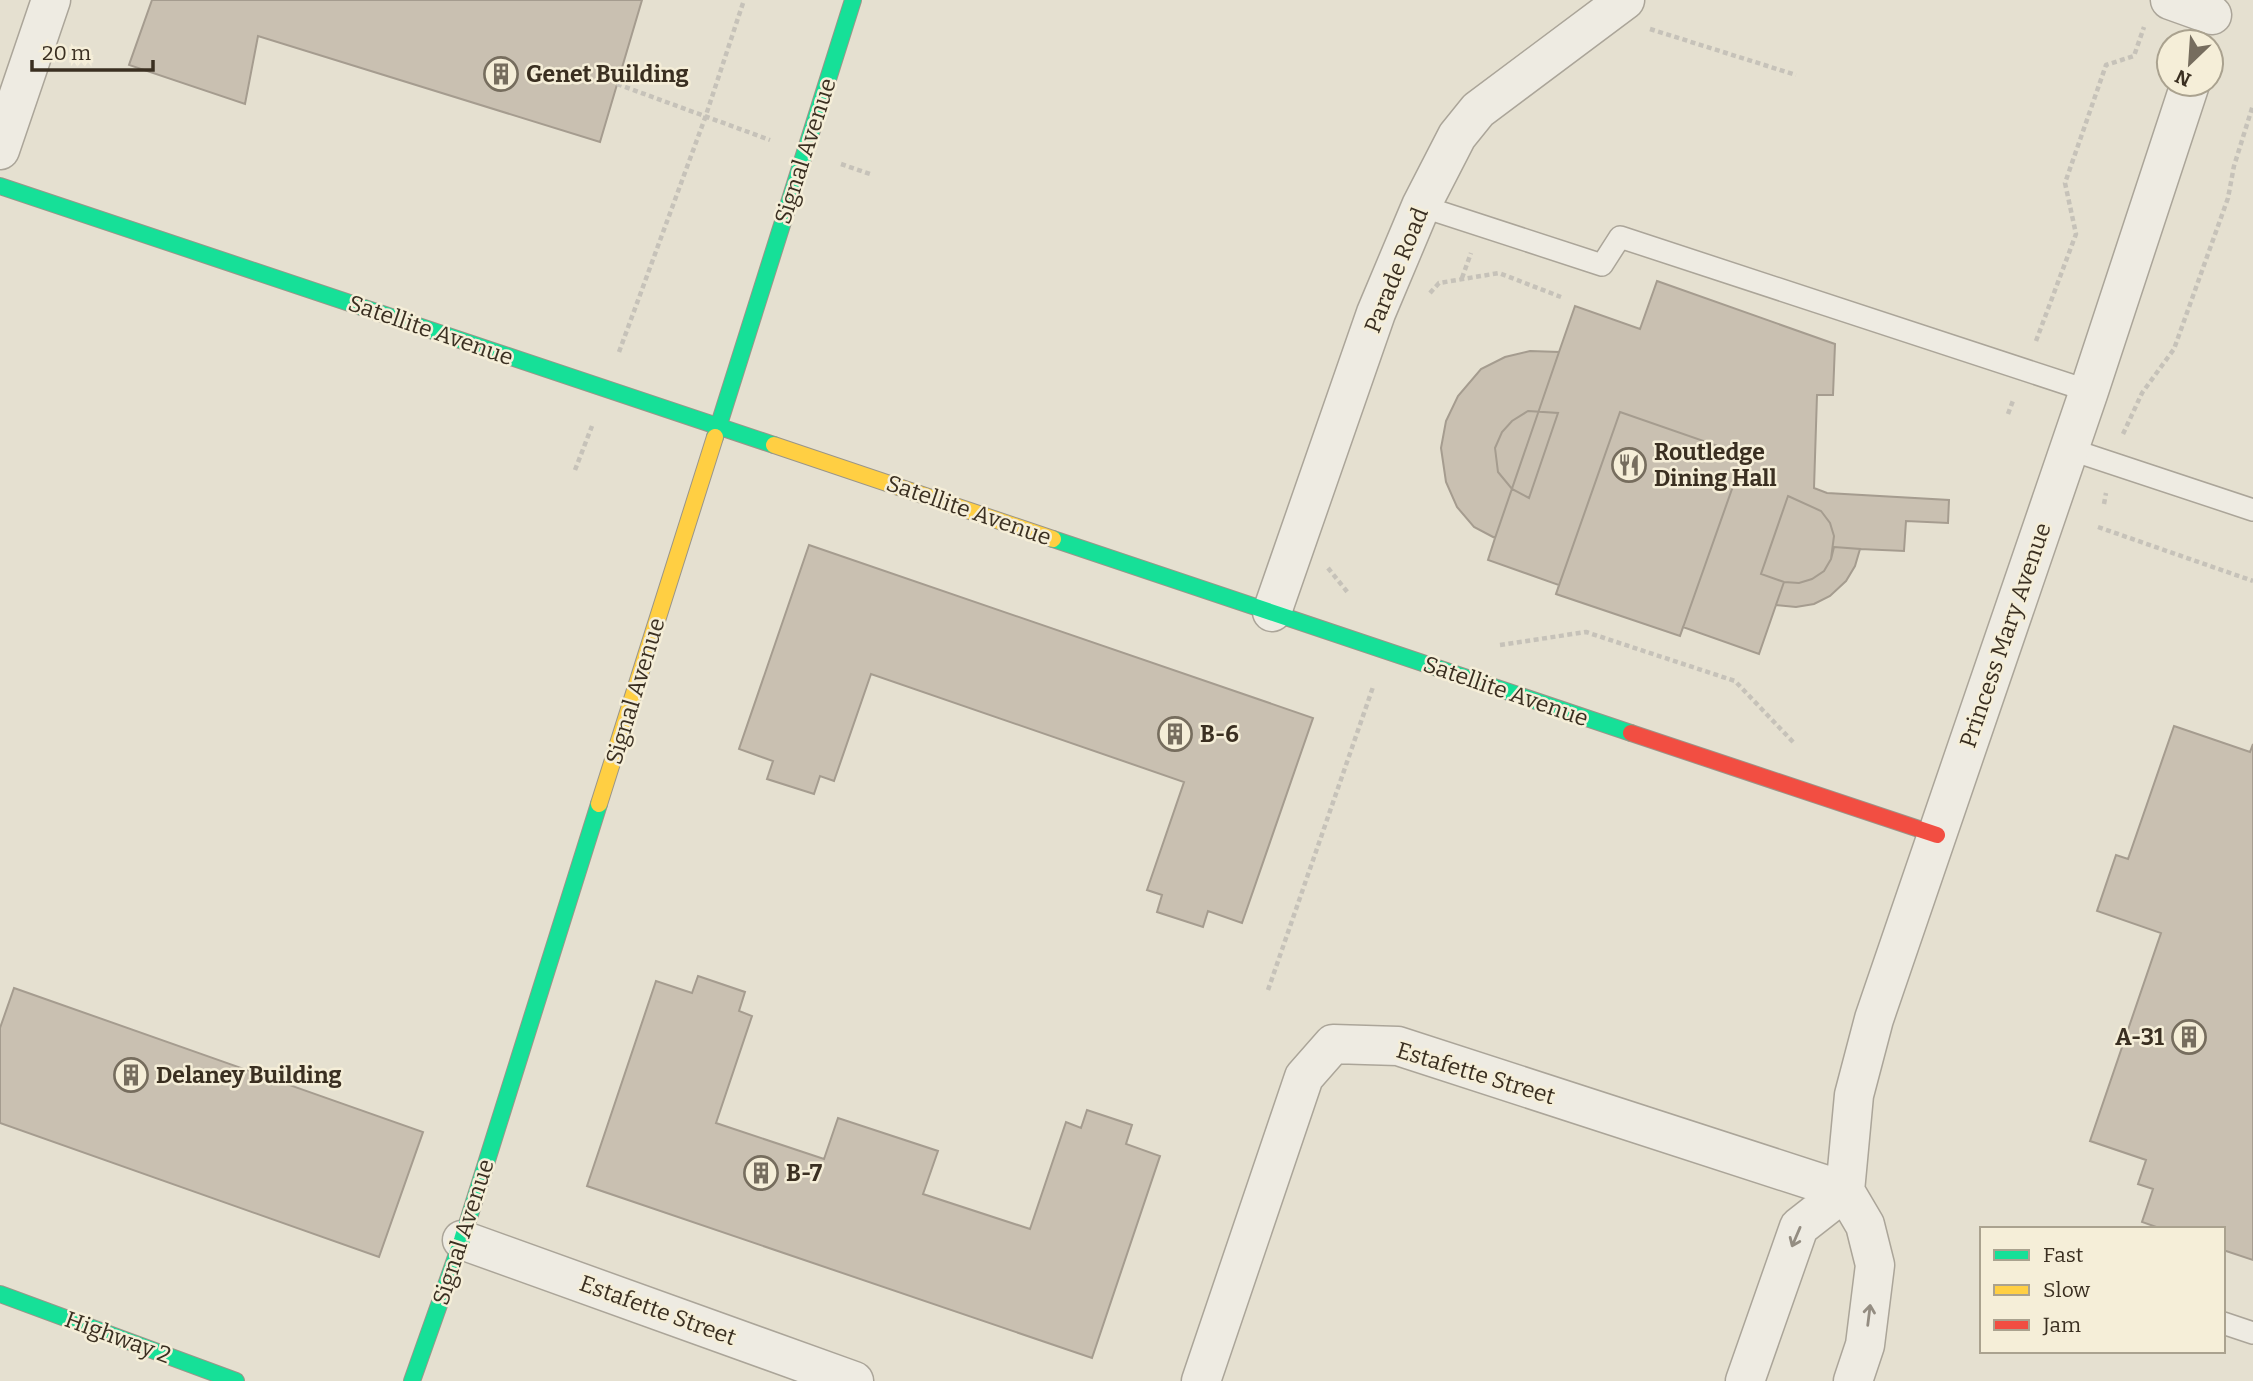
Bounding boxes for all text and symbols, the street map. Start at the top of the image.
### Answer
scale bar [32,28,152,72]
north arrow [2155,28,2225,98]
text: 20 m [42,40,91,66]
building icon: Genet Building [482,55,520,93]
place label: Genet Building [526,60,689,88]
text: N [2171,64,2195,91]
street label: Signal Avenue [768,75,842,227]
street label: Parade Road [1358,203,1434,337]
street label: Satellite Avenue [345,289,517,371]
place label: Routledge Dining Hall [1654,438,1777,492]
restaurant icon: Routledge Dining Hall [1610,446,1648,484]
street label: Satellite Avenue [883,469,1055,551]
street label: Princess Mary Avenue [1953,519,2057,751]
street label: Signal Avenue [599,614,671,768]
street label: Satellite Avenue [1420,650,1592,732]
building icon: B-6 [1156,715,1194,753]
place label: B-6 [1200,720,1239,748]
building icon: A-31 [2170,1018,2208,1056]
place label: A-31 [2115,1023,2164,1051]
street label: Estafette Street [1393,1036,1559,1110]
building icon: Delaney Building [112,1056,150,1094]
place label: Delaney Building [156,1061,342,1089]
building icon: B-7 [742,1154,780,1192]
street label: Signal Avenue [426,1156,500,1308]
place label: B-7 [786,1159,823,1187]
one-way arrow [1789,1226,1802,1247]
legend [1980,1227,2225,1353]
text: Fast [2043,1242,2084,1268]
street label: Estafette Street [576,1269,740,1351]
text: Slow [2043,1277,2090,1303]
one-way arrow [1862,1304,1875,1327]
street label: Highway 2 [61,1305,175,1369]
text: Jam [2042,1312,2081,1338]

